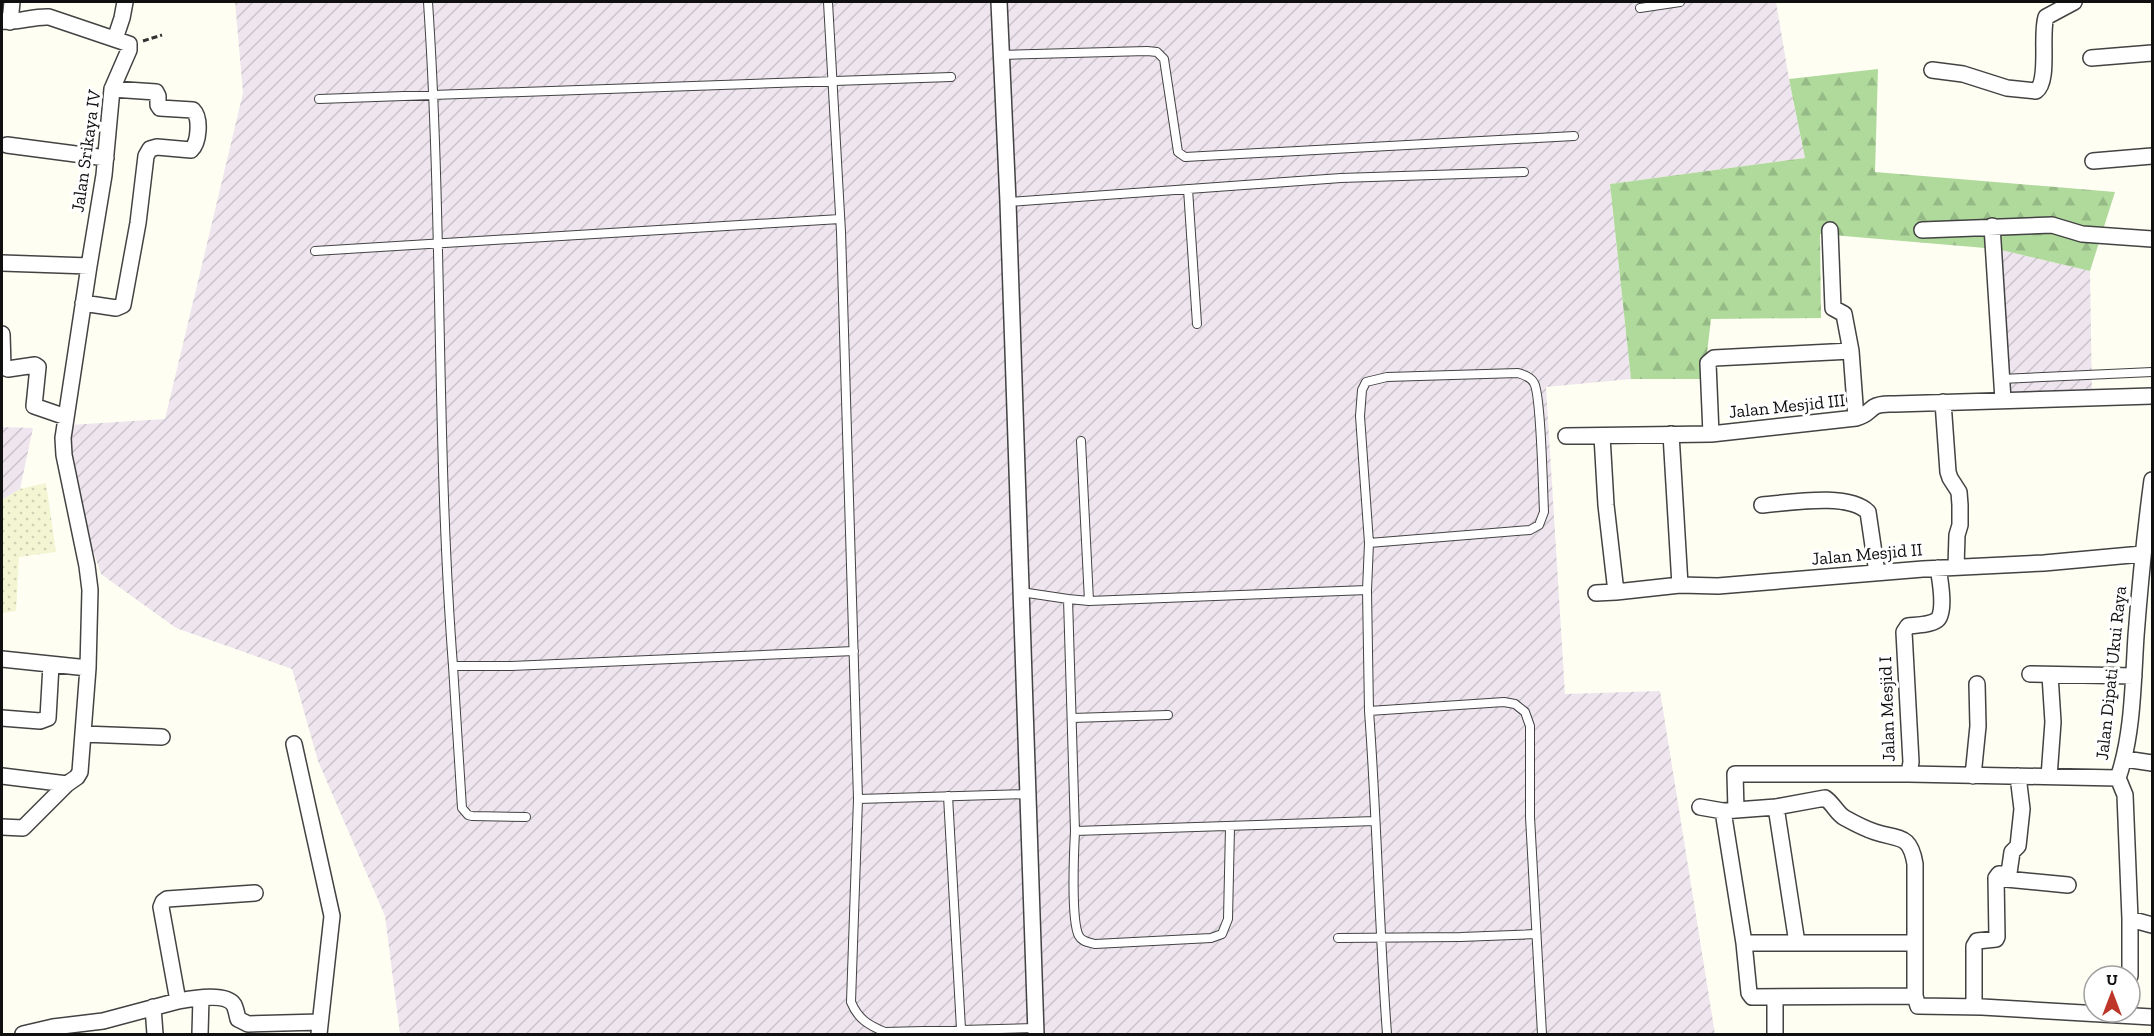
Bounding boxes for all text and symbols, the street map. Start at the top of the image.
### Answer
street label: Jalan Srikaya IV [67,88,106,214]
street label: Jalan Mesjid III [1728,389,1847,423]
street label: Jalan Mesjid II [1811,538,1924,570]
street label: Jalan Dipati Ukui Raya [2091,584,2131,761]
street label: Jalan Mesjid I [1874,656,1900,762]
north arrow [2082,964,2142,1024]
text: U [2106,970,2118,989]

